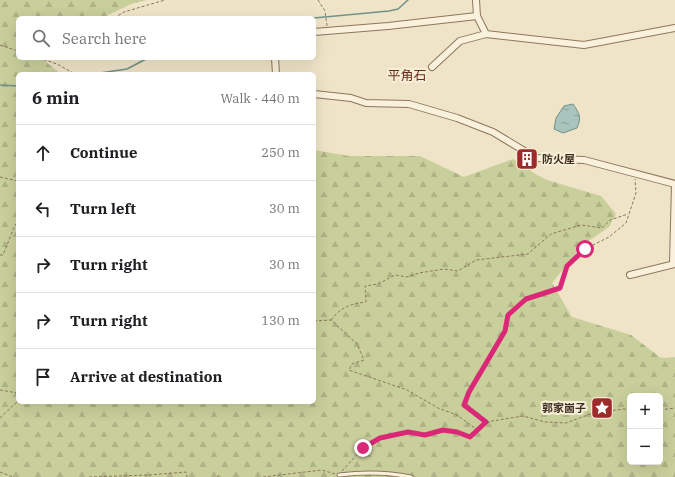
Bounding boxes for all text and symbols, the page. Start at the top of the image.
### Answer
search box [16,16,316,60]
icon: search [30,27,52,49]
text: Search here [62,29,147,48]
district label: 平角石 [387,67,427,84]
text: 6 min [32,87,80,109]
text: Walk · 440 m [221,90,300,107]
icon: ahead [32,142,54,164]
text: Continue [70,143,137,162]
text: 250 m [261,144,300,161]
building icon: 防火屋 [514,146,540,172]
place label: 防火屋 [542,152,575,166]
icon: left [32,198,54,220]
text: Turn left [70,199,136,218]
text: 30 m [269,200,300,217]
route start [576,240,594,258]
icon: right [32,254,54,276]
text: Turn right [70,255,148,274]
text: 30 m [269,256,300,273]
icon: right [32,310,54,332]
text: Turn right [70,311,148,330]
text: 130 m [261,312,300,329]
icon: arrive [32,366,54,388]
text: Arrive at destination [70,367,222,386]
map controls [627,393,663,465]
button: + [627,393,663,429]
place icon: 郭家崮子 [589,395,615,421]
place label: 郭家崮子 [542,401,586,415]
button: − [627,429,663,465]
route end [354,439,372,457]

